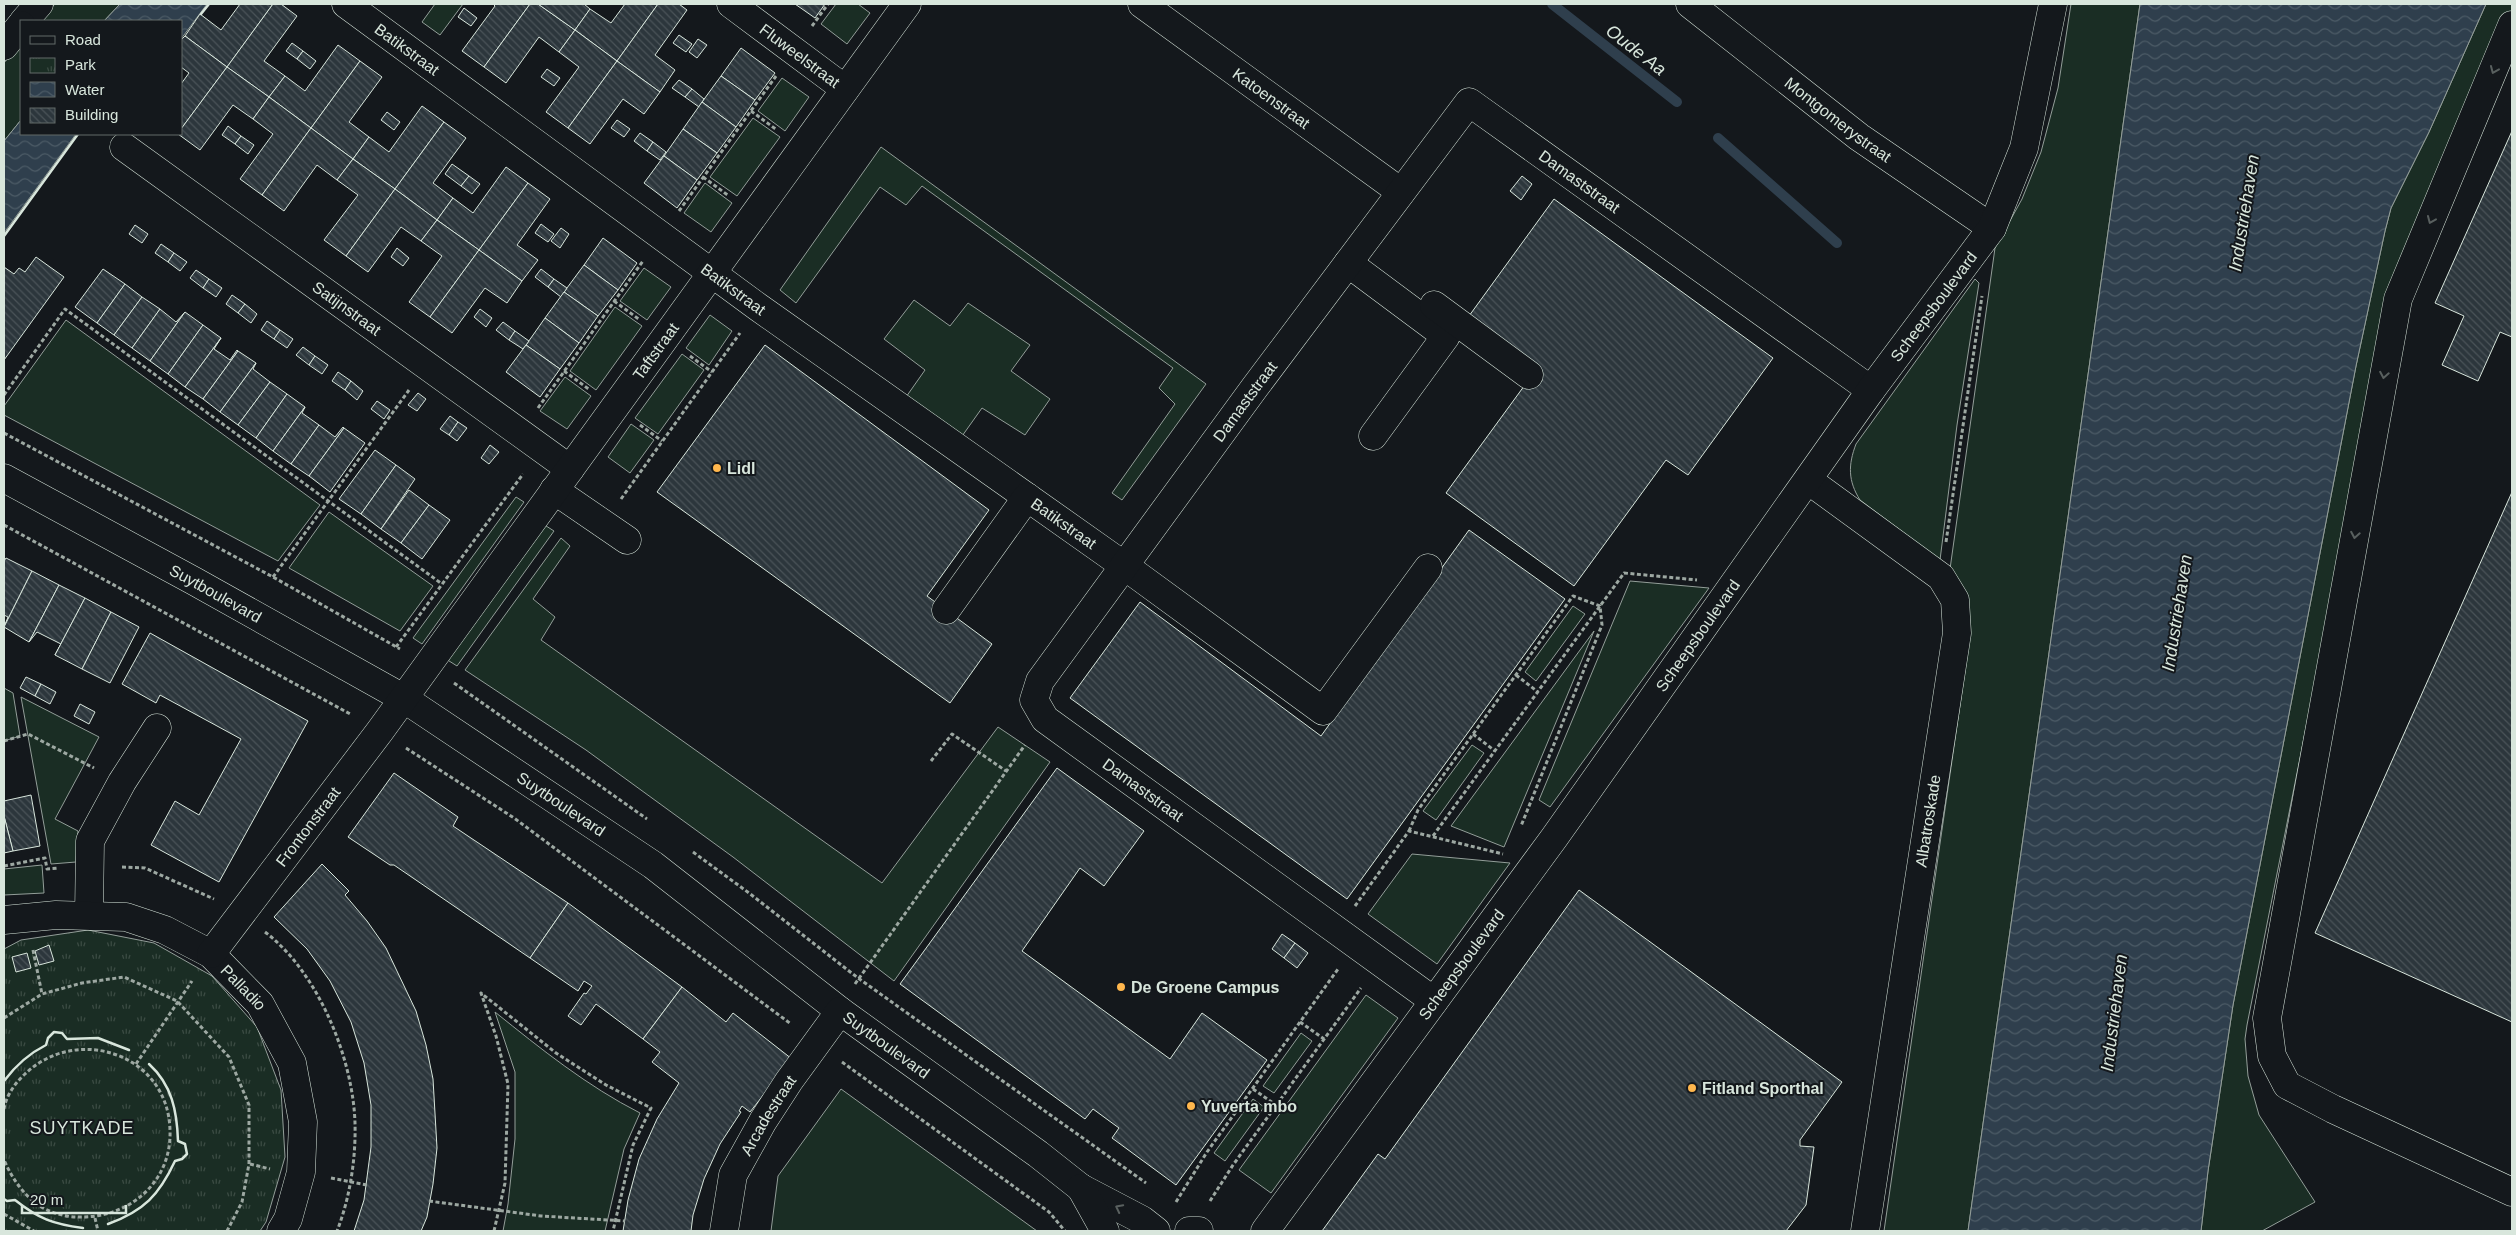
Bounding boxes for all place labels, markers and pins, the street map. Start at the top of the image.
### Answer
place label: Lidl [727,460,755,477]
marker: Lidl [711,462,723,474]
place label: De Groene Campus [1131,979,1280,996]
marker: De Groene Campus [1115,981,1127,993]
place label: Fitland Sporthal [1702,1080,1824,1097]
marker: Fitland Sporthal [1686,1082,1698,1094]
place label: Yuverta mbo [1201,1098,1297,1115]
marker: Yuverta mbo [1185,1100,1197,1112]

